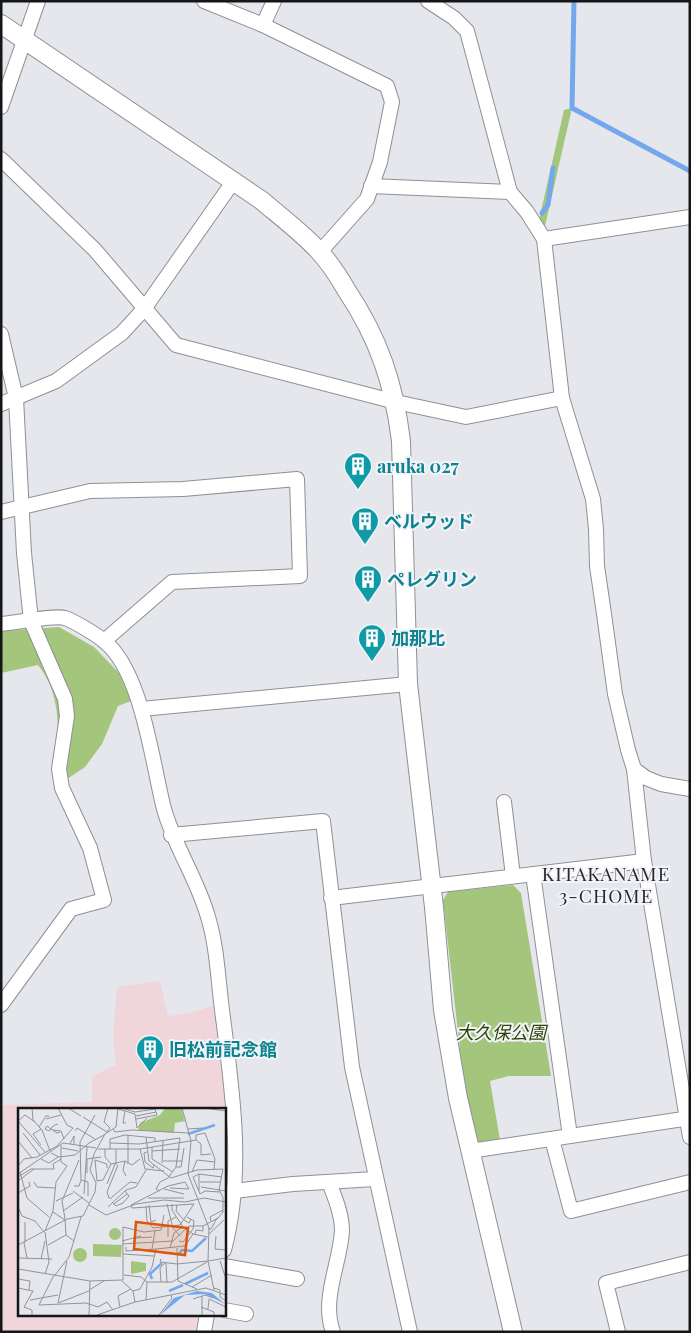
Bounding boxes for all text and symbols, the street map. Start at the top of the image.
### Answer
building icon: aruka 027 [343,451,373,490]
place label: aruka 027 [377,454,460,478]
building icon: ベルウッド [350,506,380,545]
place label: ベルウッド [384,509,474,533]
building icon: ペレグリン [353,564,383,603]
place label: ペレグリン [387,567,477,591]
building icon: 加那比 [357,623,387,662]
place label: 加那比 [391,626,445,650]
district label: KITAKANAME 3-CHOME [542,860,670,908]
park label: 大久保公園 [456,1020,549,1044]
building icon: 旧松前記念館 [135,1034,165,1073]
place label: 旧松前記念館 [169,1037,277,1061]
inset map [18,1108,225,1316]

